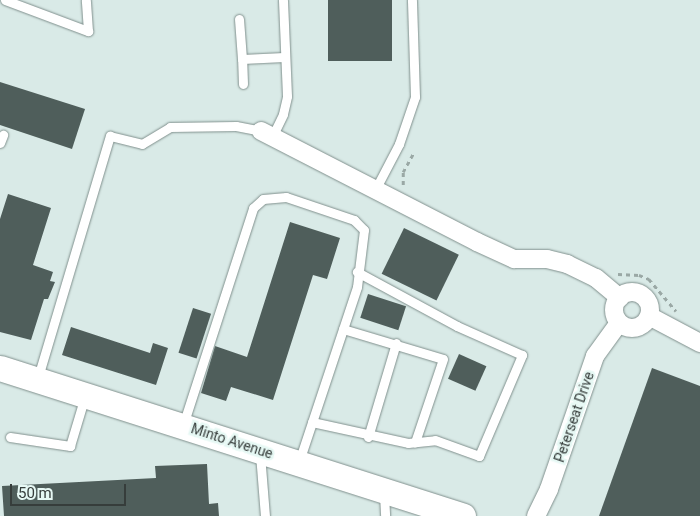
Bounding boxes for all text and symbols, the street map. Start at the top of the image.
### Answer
street label: Peterseat Drive [551,370,597,464]
street label: Minto Avenue [189,420,275,462]
scale bar [12,474,129,506]
text: 50 m [18,484,52,502]

